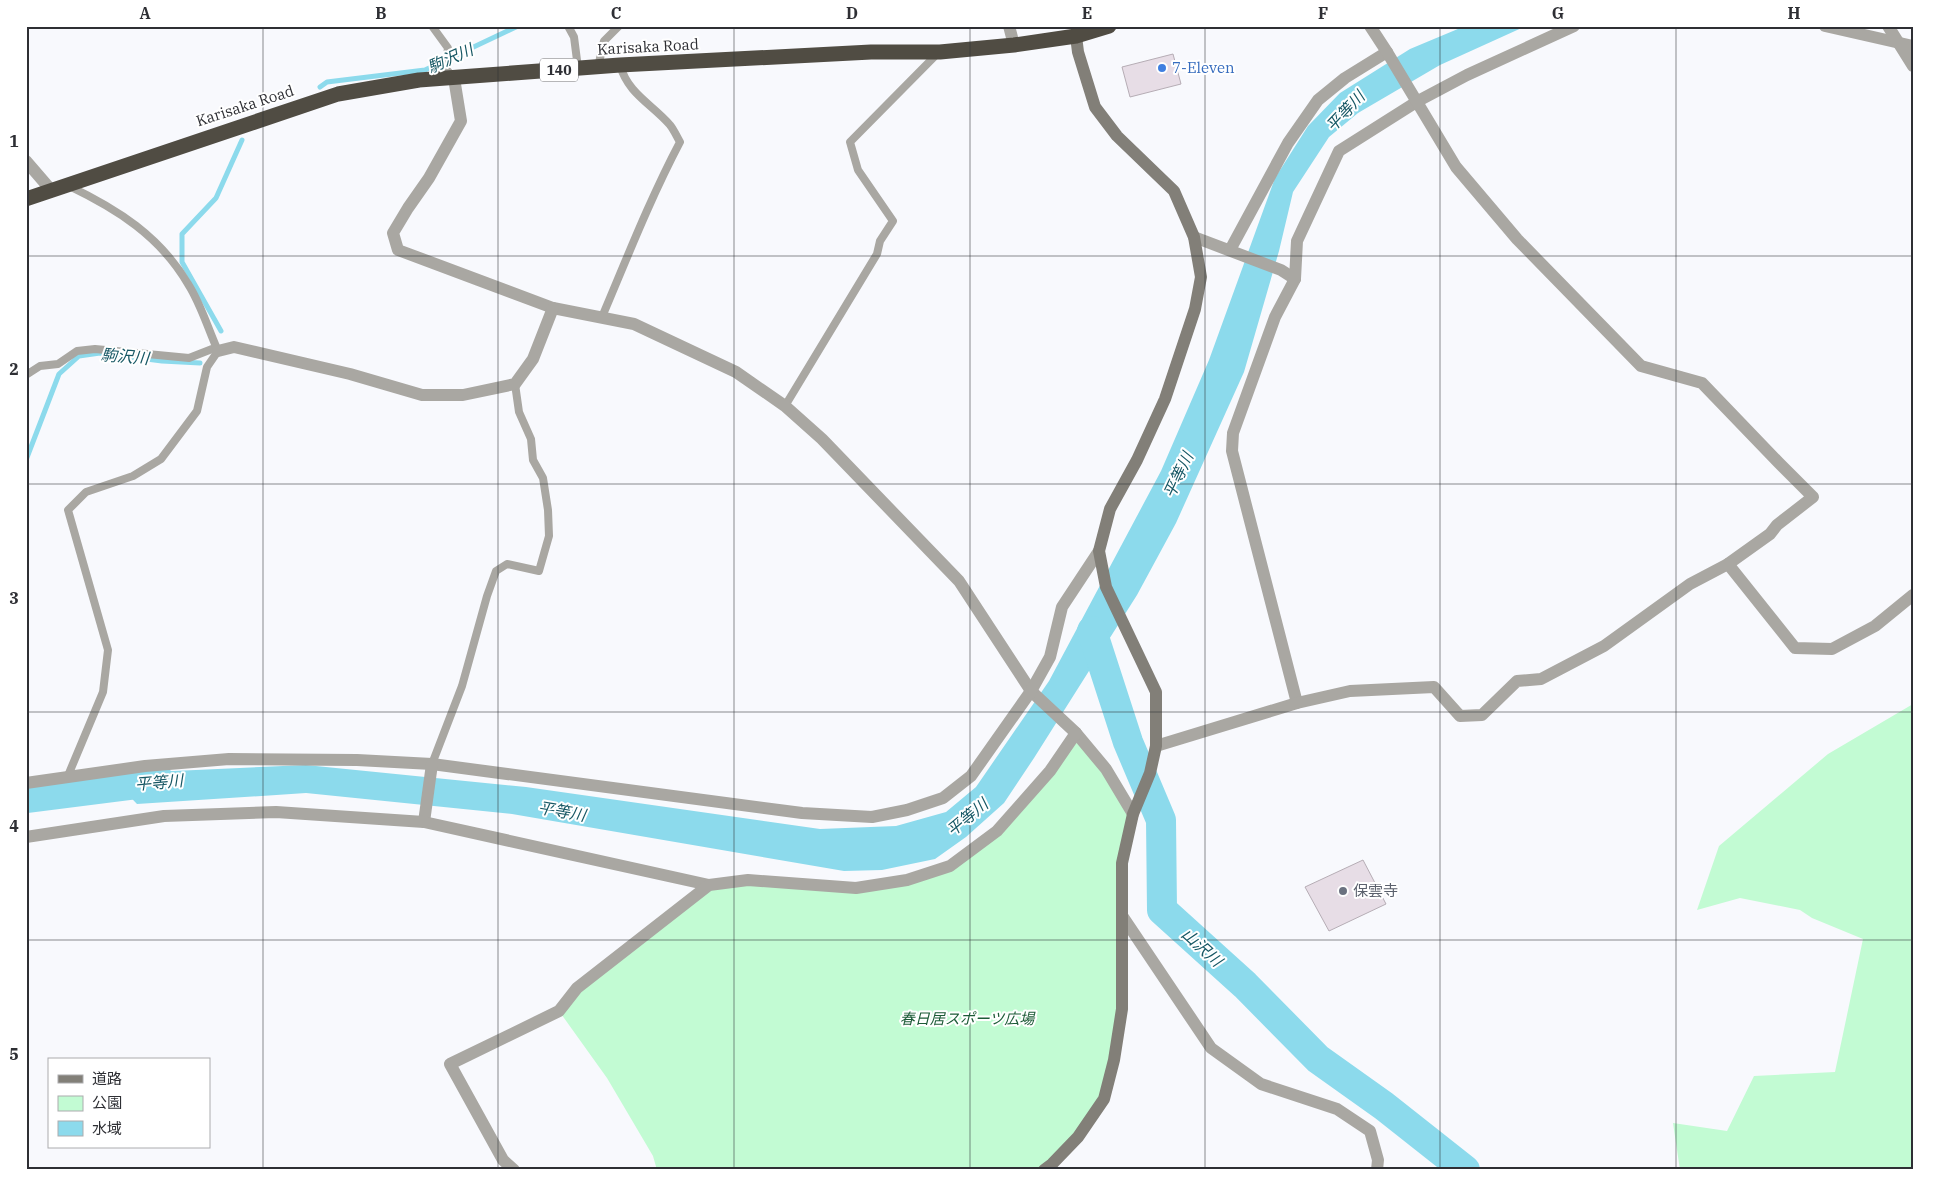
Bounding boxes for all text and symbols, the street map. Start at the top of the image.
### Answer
text: A [139,3,151,23]
text: B [375,3,387,23]
text: C [611,3,621,23]
text: D [846,3,858,23]
text: E [1082,3,1092,23]
text: F [1318,3,1328,23]
text: G [1552,3,1564,23]
text: H [1788,3,1801,23]
street label: Karisaka Road [597,34,699,59]
water label: 駒沢川 [424,38,478,77]
road number: 140 [540,58,578,82]
place label: 7-Eleven [1172,58,1235,77]
marker: 7-Eleven [1156,62,1168,74]
street label: Karisaka Road [194,81,296,130]
water label: 平等川 [1321,85,1370,135]
text: 1 [9,131,19,151]
water label: 駒沢川 [100,344,152,368]
text: 2 [9,359,19,379]
water label: 平等川 [1159,447,1198,501]
text: 3 [9,588,19,608]
water label: 平等川 [134,770,186,794]
water label: 平等川 [942,793,993,840]
water label: 平等川 [537,797,589,825]
text: 4 [9,816,19,836]
place label: 保雲寺 [1353,881,1398,900]
marker: 保雲寺 [1337,885,1349,897]
water label: 山沢川 [1177,924,1228,972]
park label: 春日居スポーツ広場 [900,1009,1036,1028]
text: 5 [9,1044,19,1064]
legend [48,1058,210,1148]
text: 道路 [92,1069,122,1088]
text: 公園 [92,1093,122,1112]
text: 水域 [92,1119,122,1138]

